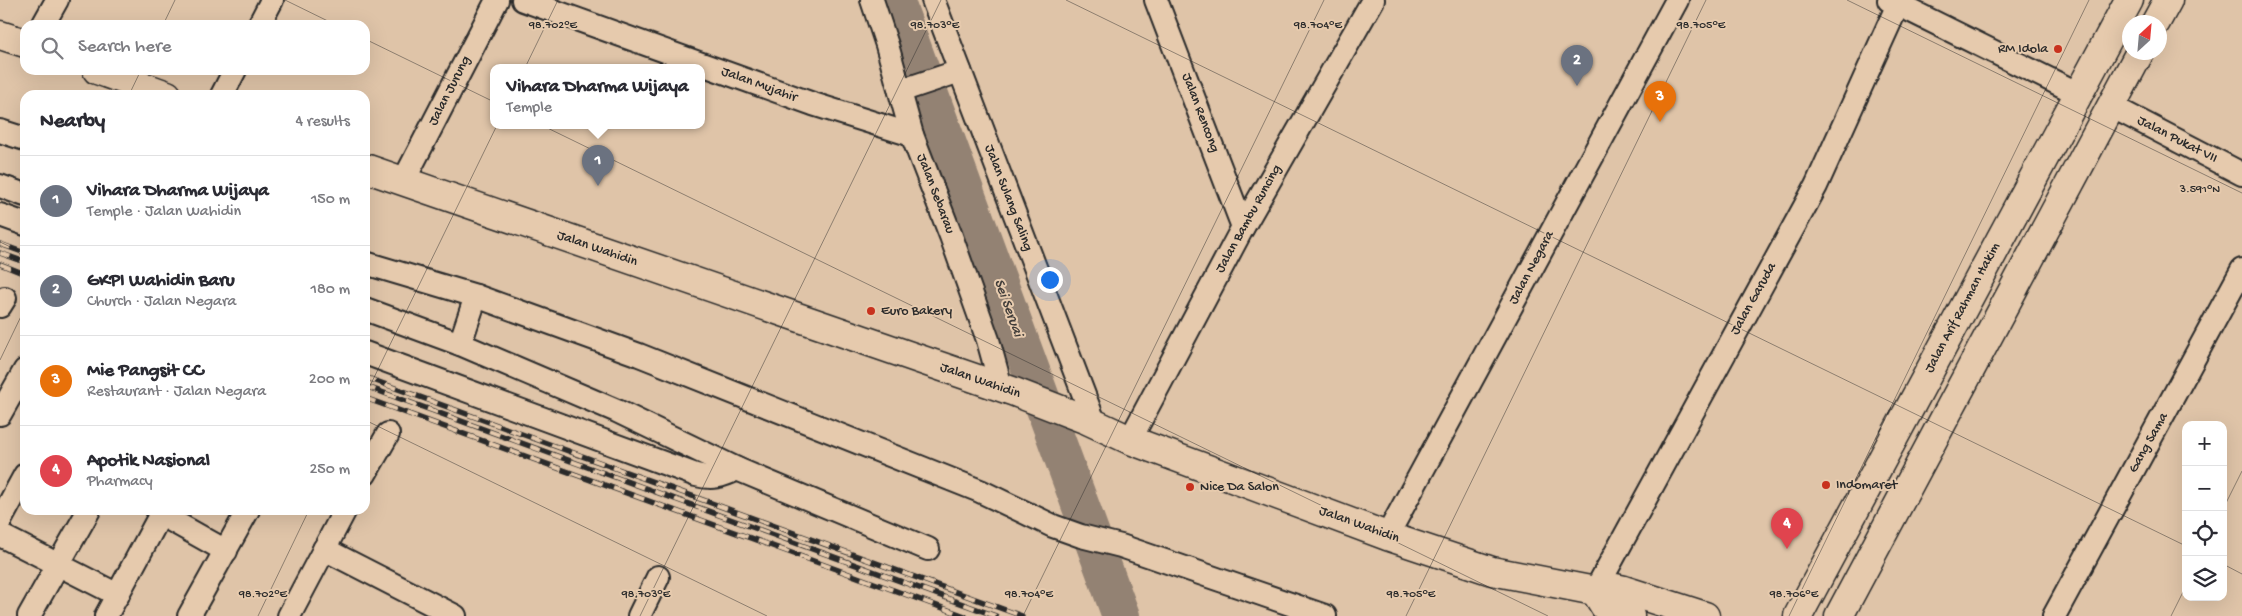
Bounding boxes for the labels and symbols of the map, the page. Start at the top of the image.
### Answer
north arrow [2122,15,2167,60]
text: 98.702°E [528,19,578,33]
text: 98.703°E [910,19,960,33]
text: 98.704°E [1293,19,1343,33]
text: 98.705°E [1676,19,1726,33]
place label: RM Idola [1998,41,2049,58]
marker: RM Idola [2052,43,2064,55]
pin: 2 [1561,45,1593,86]
street label: Jalan Jurung [425,53,475,129]
street label: Jalan Mujahir [719,63,800,107]
street label: Jalan Rencong [1177,71,1223,155]
pin: 3 [1644,81,1676,122]
street label: Jalan Pukat VII [2134,112,2220,168]
street label: Jalan Sulang Saling [980,142,1036,254]
pin: 1 [582,145,614,186]
street label: Jalan Sebarau [912,152,958,237]
street label: Jalan Bambu Runcing [1212,162,1286,276]
text: 3.591°N [2179,183,2220,197]
street label: Jalan Wahidin [554,227,640,271]
street label: Jalan Negara [1506,227,1559,308]
street label: Jalan Arif Rahman Hakim [1921,240,2005,376]
street label: Jalan Garuda [1727,259,1781,338]
your location [1037,267,1063,293]
water label: Sei Seruai [989,277,1027,341]
place label: Euro Bakery [881,303,952,320]
marker: Euro Bakery [865,305,877,317]
street label: Jalan Wahidin [937,359,1023,403]
street label: Gang Sama [2125,409,2173,476]
place label: Indomaret [1836,477,1898,494]
place label: Nice Da Salon [1200,479,1279,496]
marker: Indomaret [1820,479,1832,491]
marker: Nice Da Salon [1184,481,1196,493]
street label: Jalan Wahidin [1317,503,1402,547]
pin: 4 [1771,508,1803,549]
text: 98.702°E [238,588,288,602]
text: 98.703°E [621,588,671,602]
text: 98.704°E [1004,588,1054,602]
text: 98.705°E [1386,588,1436,602]
text: 98.706°E [1769,588,1819,602]

